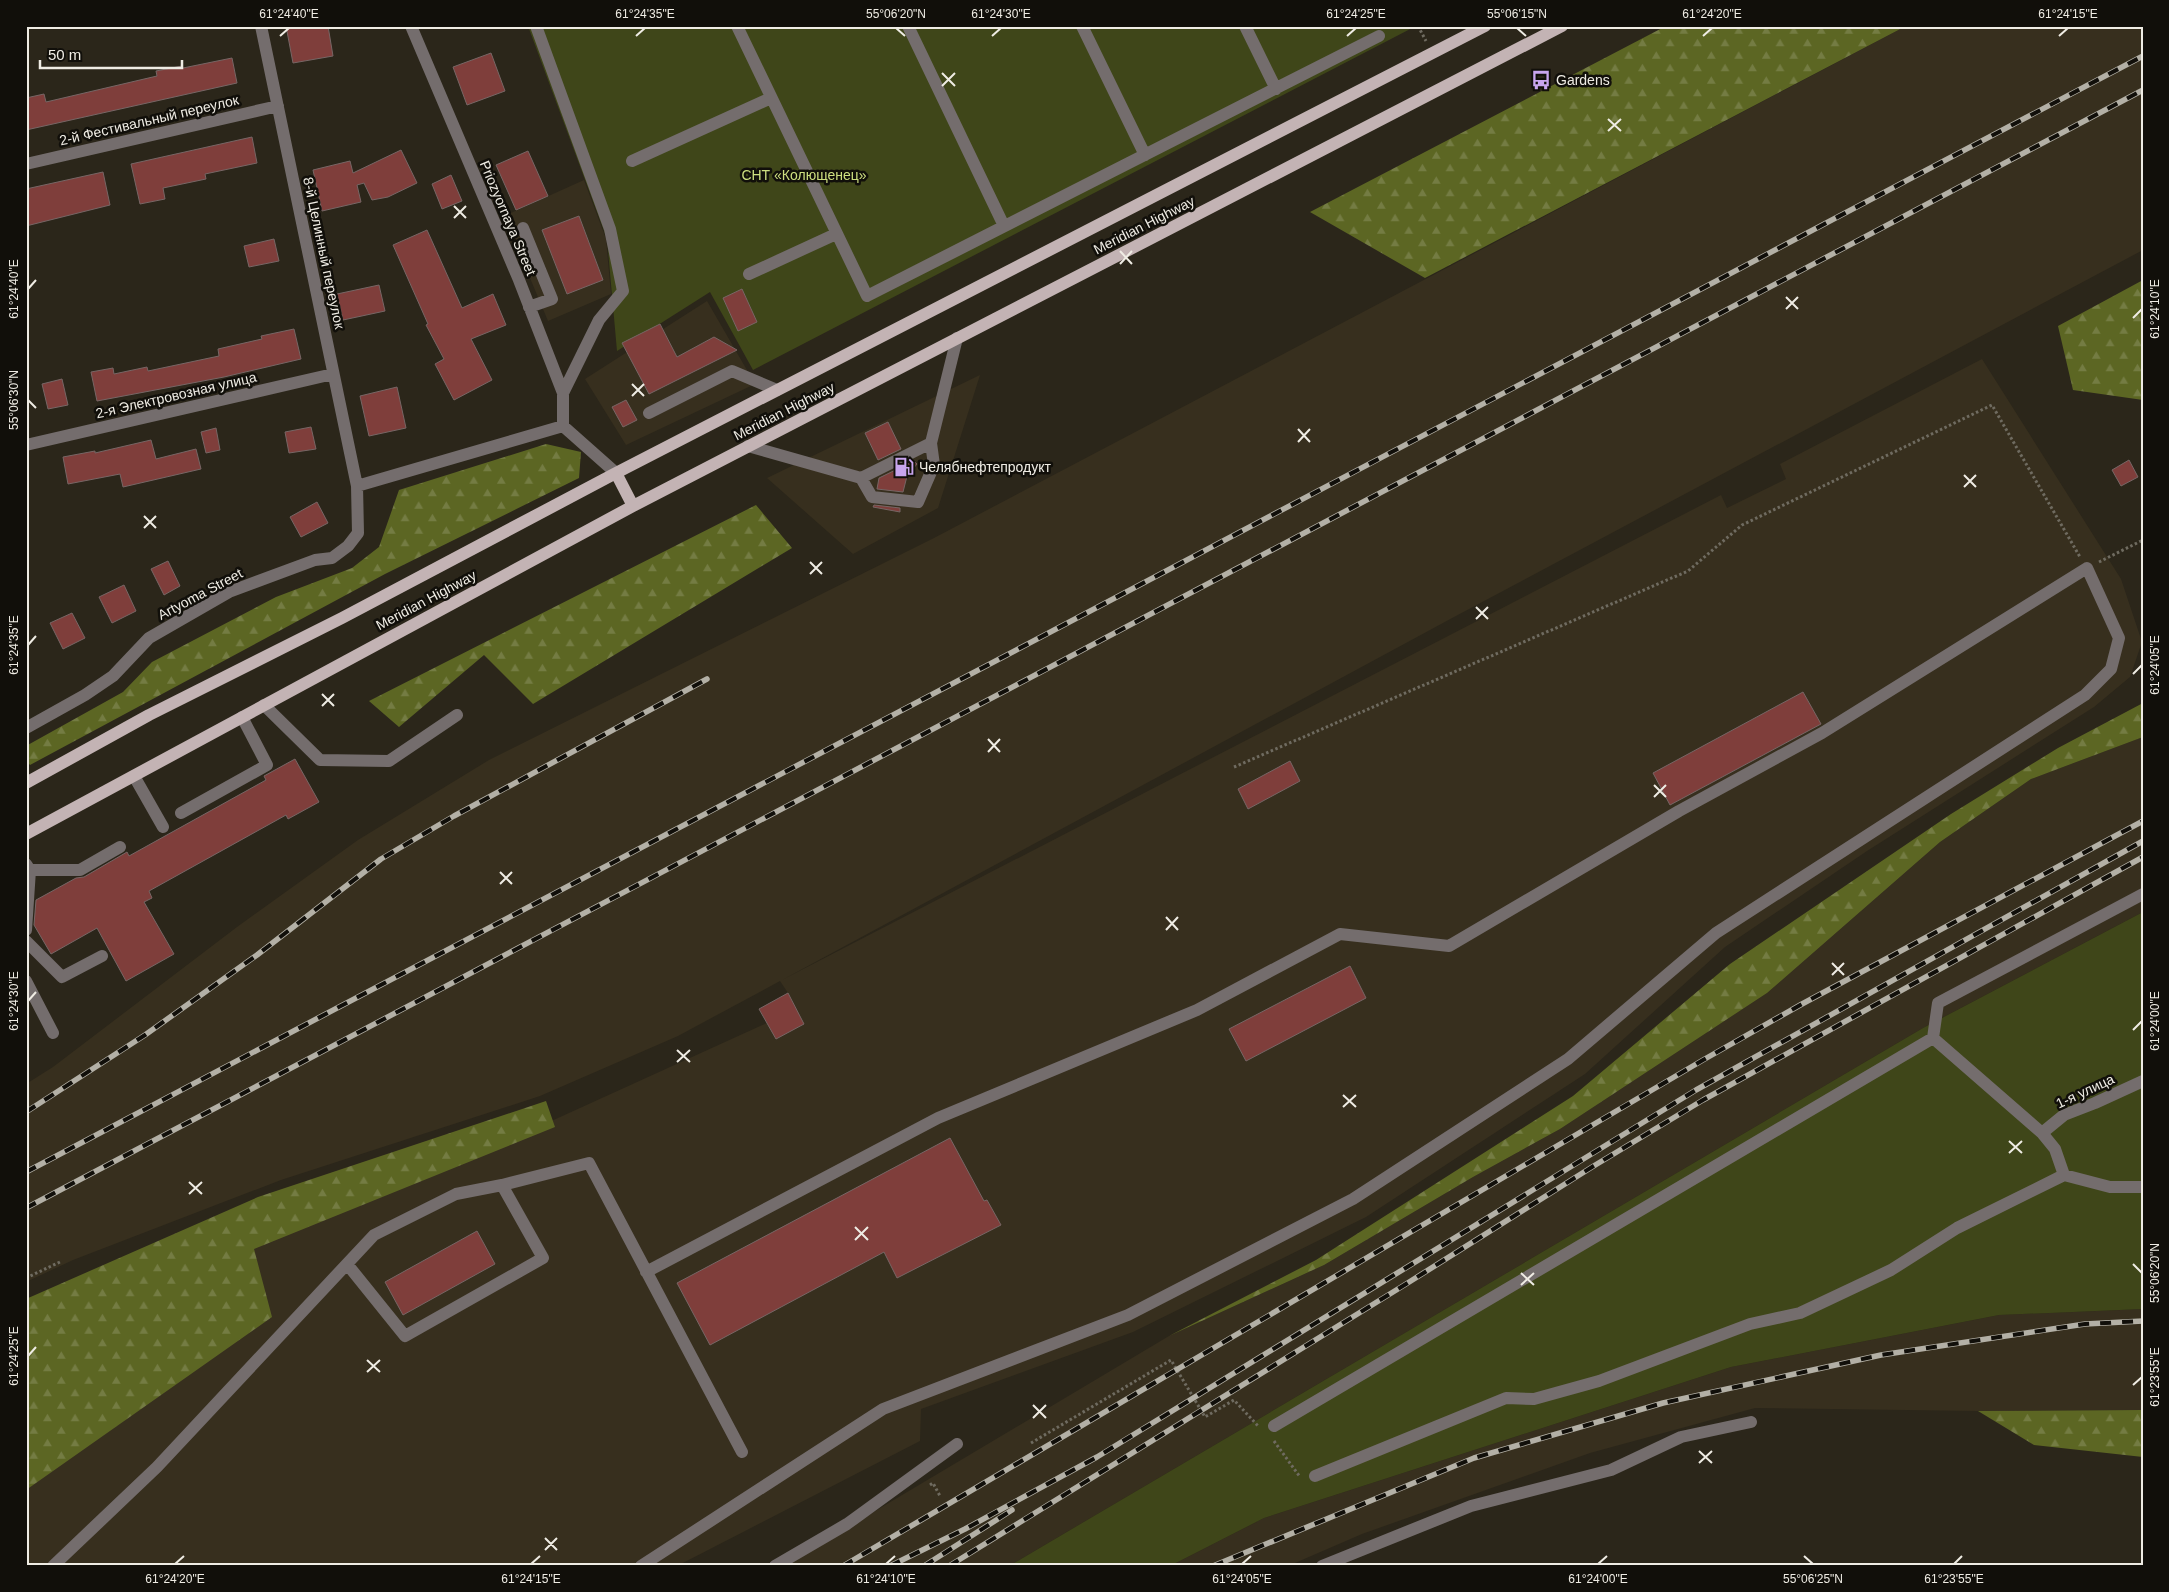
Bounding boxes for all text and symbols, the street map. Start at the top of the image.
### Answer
text: 61°24'40"E [259,7,319,21]
text: 61°24'35"E [615,7,675,21]
text: 55°06'20"N [866,7,926,21]
text: 61°24'30"E [971,7,1031,21]
text: 61°24'25"E [1326,7,1386,21]
text: 55°06'15"N [1487,7,1547,21]
text: 61°24'20"E [1682,7,1742,21]
text: 61°24'15"E [2038,7,2098,21]
scale bar [40,38,182,70]
text: 50 m [48,46,81,63]
bus stop icon: Gardens [1530,69,1552,91]
place label: Gardens [1556,72,1610,88]
street label: 2-й Фестивальный переулок [58,91,241,148]
street label: Priozyornaya Street [477,158,539,278]
park label: СНТ «Колющенец» [741,167,867,183]
street label: 8-й Целинный переулок [300,176,348,331]
street label: Meridian Highway [1091,193,1197,257]
text: 61°24'40"E [7,259,21,319]
text: 61°24'10"E [2148,279,2162,339]
street label: 2-я Электровозная улица [94,369,258,421]
text: 55°06'30"N [7,370,21,430]
street label: Meridian Highway [731,379,837,443]
fuel station icon: Челябнефтепродукт [893,456,915,478]
place label: Челябнефтепродукт [919,459,1051,475]
street label: Artyoma Street [155,565,245,623]
street label: Meridian Highway [373,567,479,633]
text: 61°24'35"E [7,615,21,675]
text: 61°24'05"E [2148,635,2162,695]
text: 61°24'30"E [7,971,21,1031]
text: 61°24'00"E [2148,991,2162,1051]
street label: 1-я улица [2053,1070,2117,1111]
text: 55°06'20"N [2148,1243,2162,1303]
text: 61°24'25"E [7,1326,21,1386]
text: 61°23'55"E [2148,1347,2162,1407]
text: 61°24'20"E [145,1572,205,1586]
text: 61°24'15"E [501,1572,561,1586]
text: 61°24'10"E [856,1572,916,1586]
text: 61°24'05"E [1212,1572,1272,1586]
text: 61°24'00"E [1568,1572,1628,1586]
text: 55°06'25"N [1783,1572,1843,1586]
text: 61°23'55"E [1924,1572,1984,1586]

